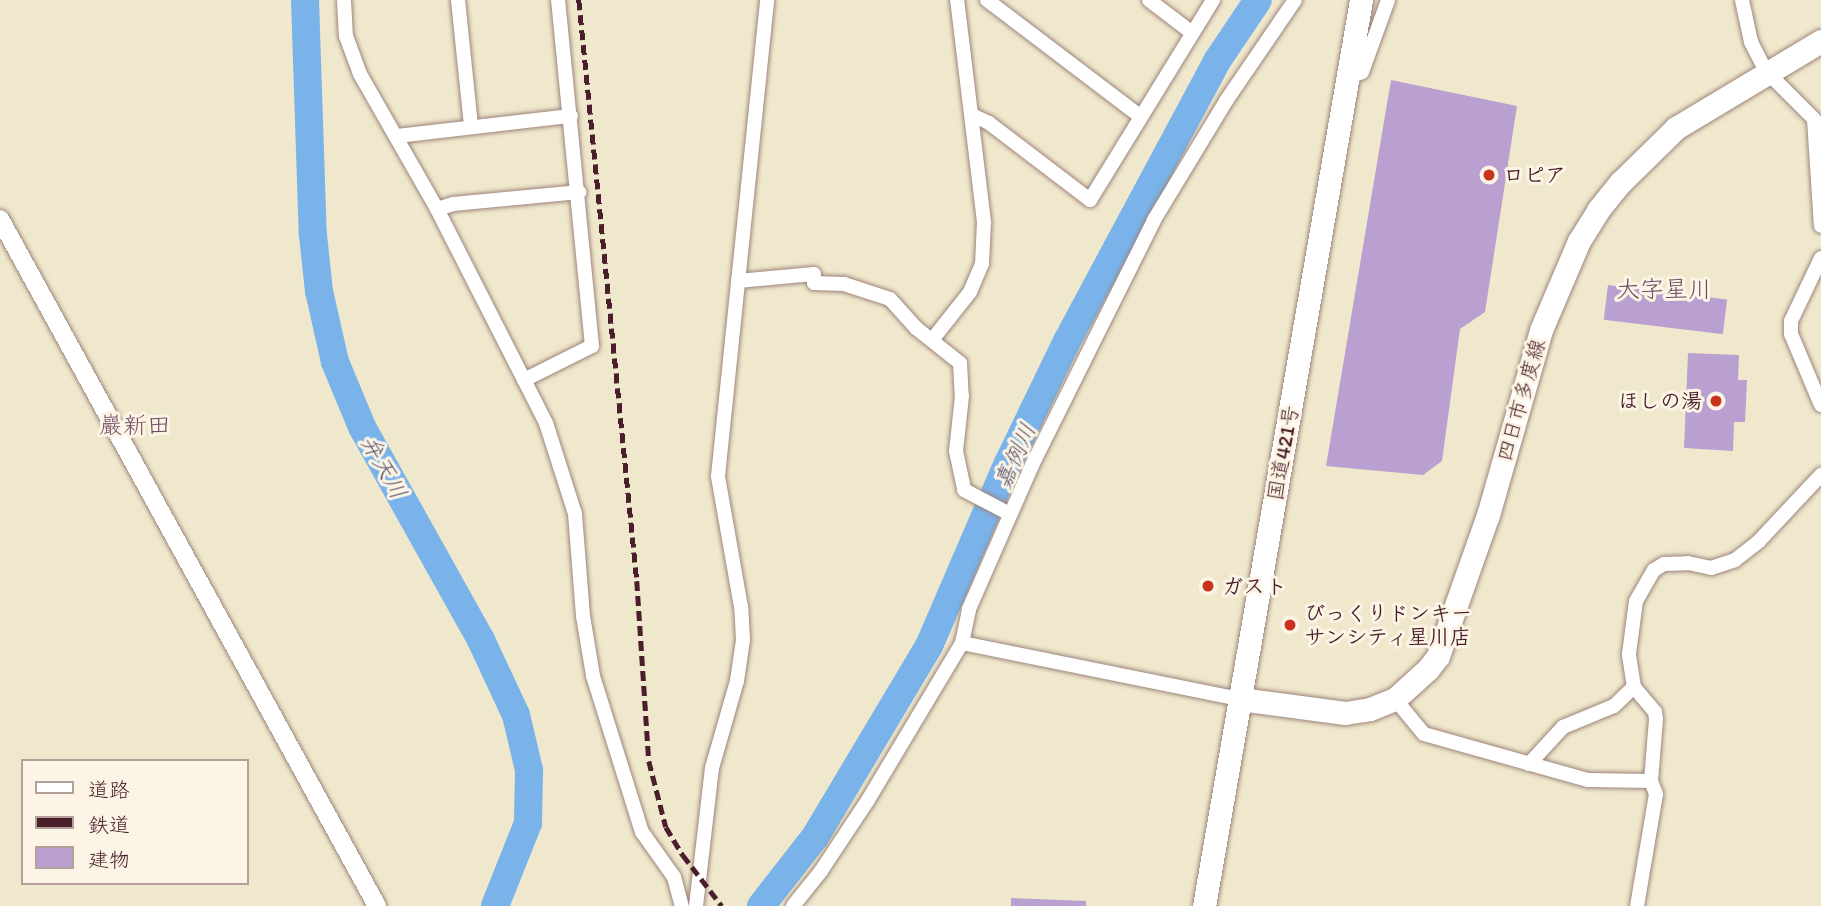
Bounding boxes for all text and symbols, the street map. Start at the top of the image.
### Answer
place label: ロピア [1503,162,1566,188]
marker: ロピア [1481,167,1497,183]
district label: 大字星川 [1616,275,1712,303]
street label: 四日市多度線 [1492,336,1550,464]
place label: ほしの湯 [1618,388,1702,414]
marker: ほしの湯 [1708,393,1724,409]
street label: 国道421号 [1262,403,1304,503]
district label: 巖新田 [99,411,171,439]
water label: 嘉例川 [988,419,1042,493]
water label: 弁天川 [355,430,413,504]
place label: ガスト [1222,573,1285,599]
marker: ガスト [1200,578,1216,594]
place label: びっくりドンキー サンシティ星川店 [1304,600,1472,650]
marker: びっくりドンキー サンシティ星川店 [1282,617,1298,633]
legend [21,759,248,885]
text: 道路 [88,777,130,802]
text: 鉄道 [88,812,130,837]
text: 建物 [88,847,130,872]

